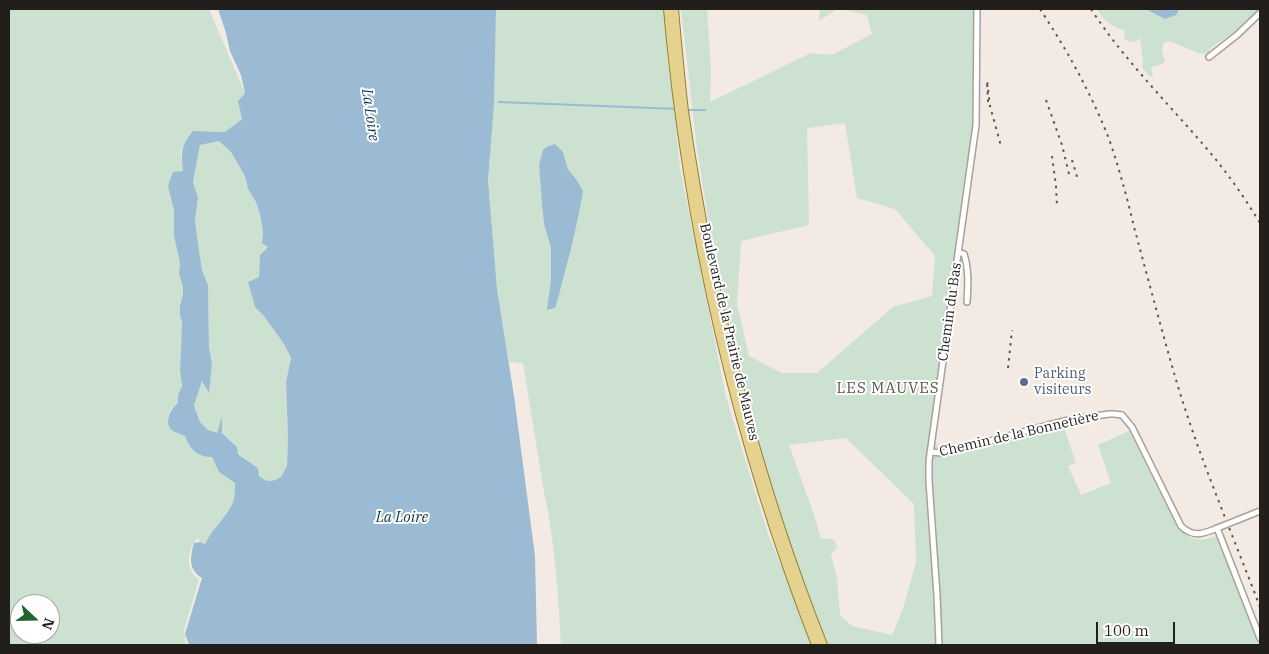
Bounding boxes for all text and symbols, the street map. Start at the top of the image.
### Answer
water label: La Loire [357,88,383,142]
street label: Boulevard de la Prairie de Mauves [696,222,762,442]
street label: Chemin du Bas [935,262,965,362]
place label: Parking visiteurs [1034,366,1091,398]
marker: Parking visiteurs [1018,376,1030,388]
district label: LES MAUVES [835,380,941,398]
street label: Chemin de la Bonnetière [938,407,1100,461]
water label: La Loire [376,509,428,527]
north arrow [10,594,60,644]
scale bar [1099,612,1178,644]
text: N [38,616,58,632]
text: 100 m [1104,621,1149,640]

